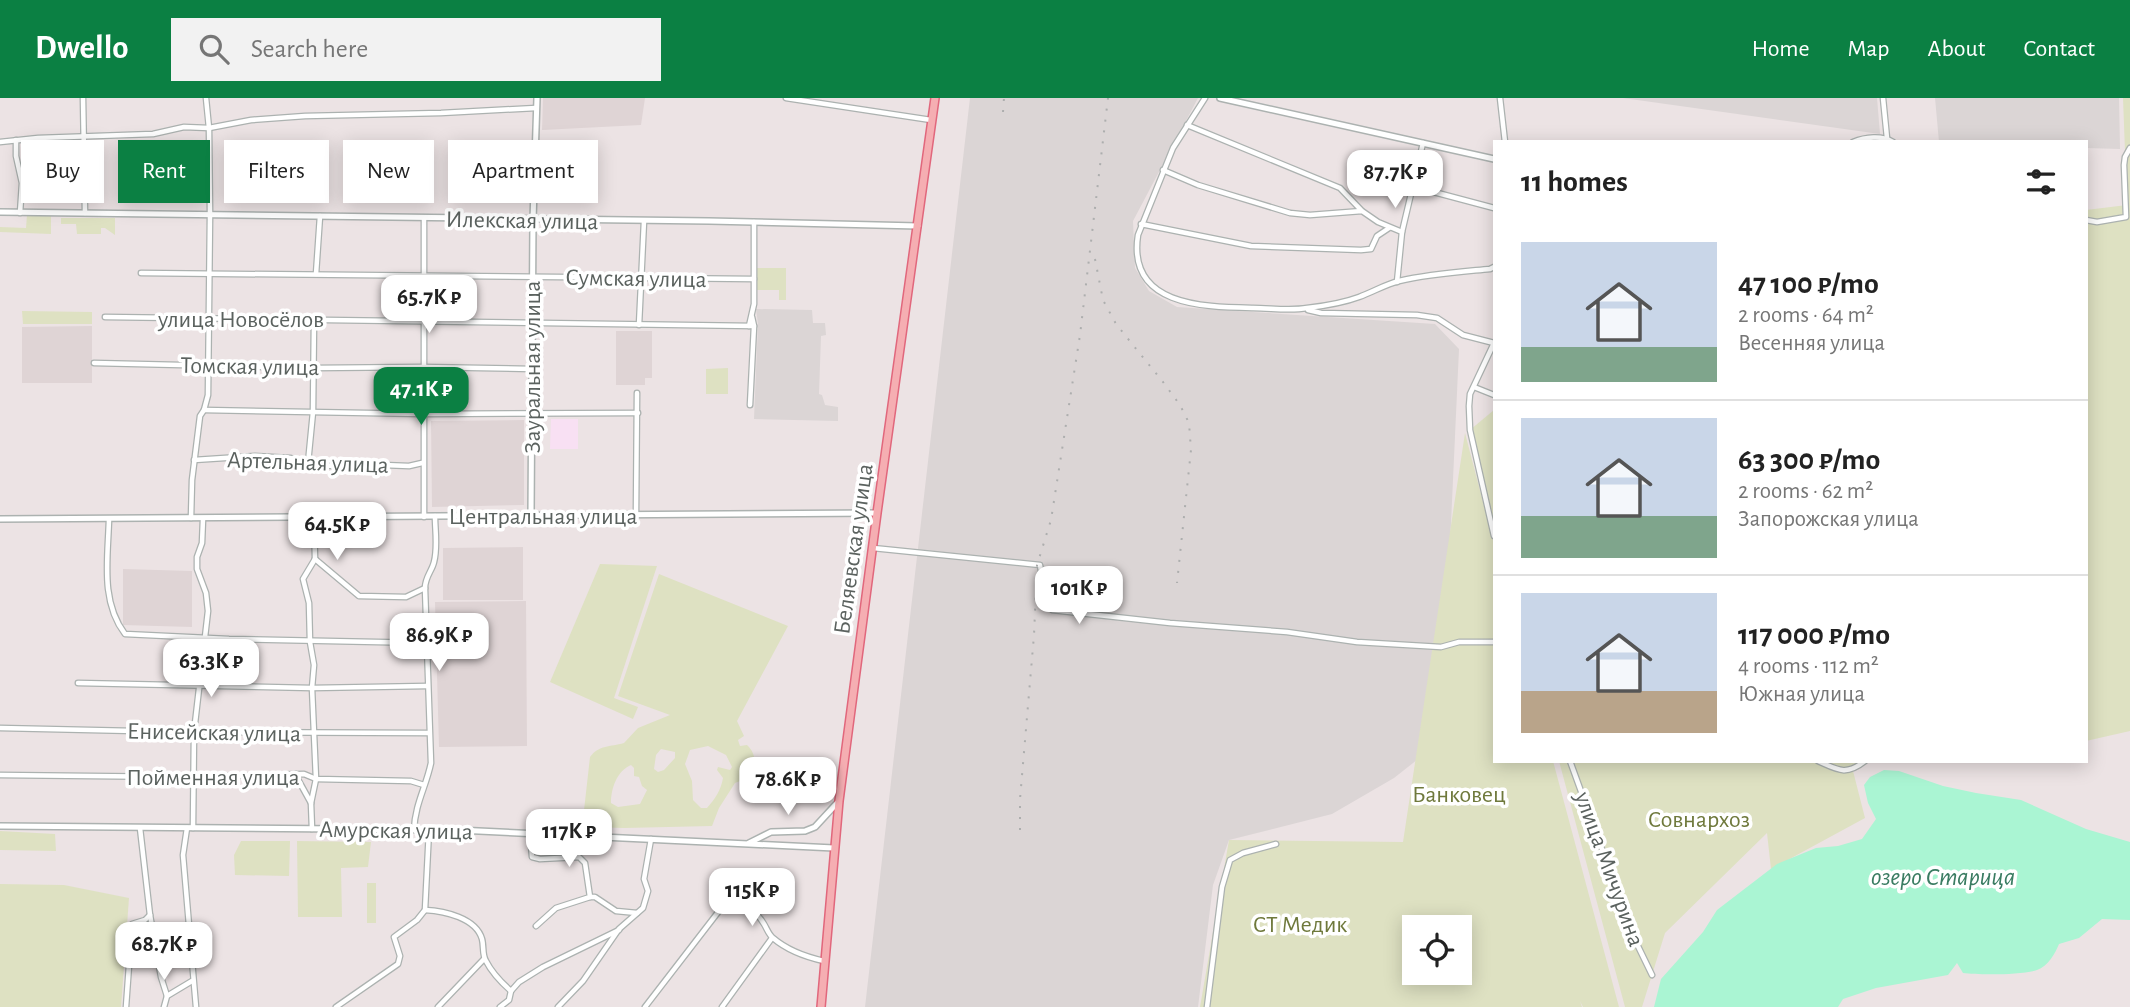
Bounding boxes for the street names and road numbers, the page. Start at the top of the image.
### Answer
street label: Илекская улица [445,208,599,234]
street label: Сумская улица [565,266,707,292]
street label: Зауральная улица [521,280,545,454]
street label: улица Новосёлов [157,308,324,332]
street label: Томская улица [180,354,320,380]
street label: Артельная улица [227,448,389,478]
street label: Беляевская улица [830,462,878,636]
street label: Центральная улица [449,505,637,529]
street label: Енисейская улица [127,719,301,747]
street label: Пойменная улица [126,766,300,790]
street label: улица Мичурина [1570,788,1648,950]
street label: Амурская улица [319,818,473,844]

